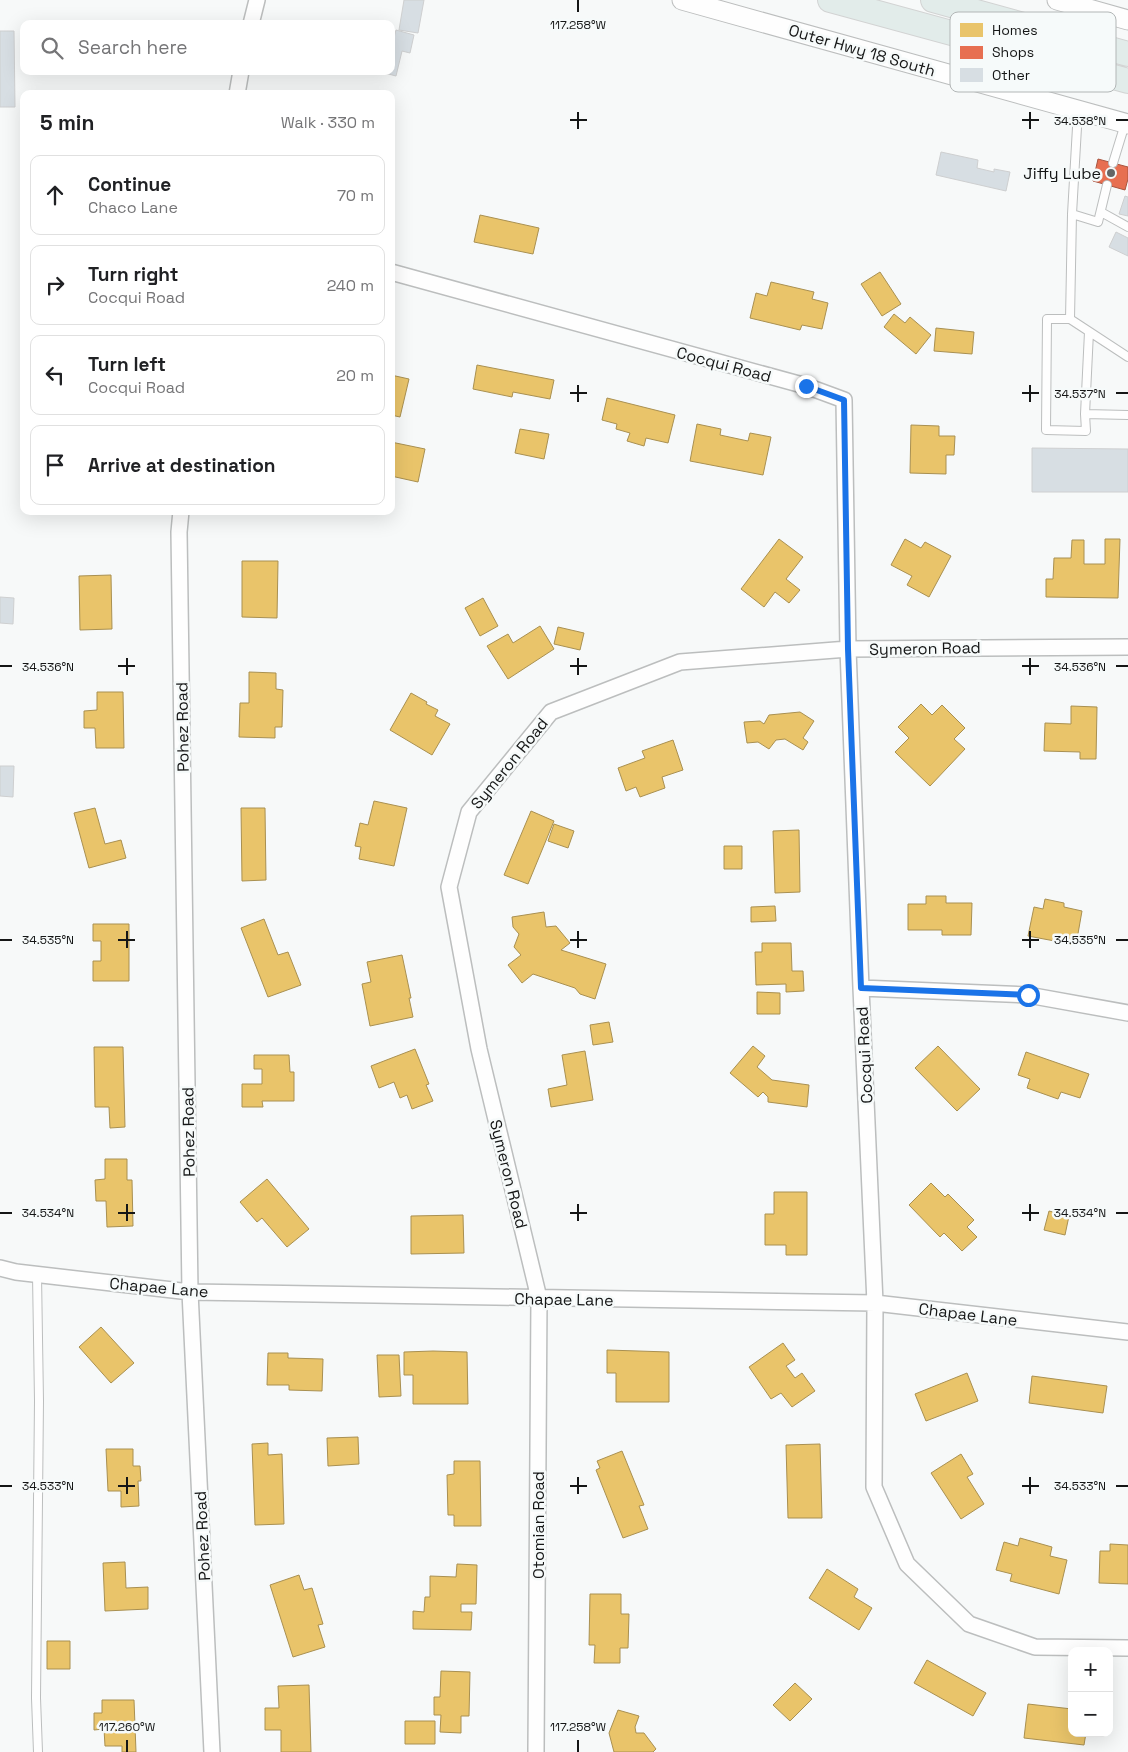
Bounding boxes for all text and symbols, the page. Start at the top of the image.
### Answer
legend [950,12,1116,92]
text: 117.258°W [550,17,607,33]
street label: Outer Hwy 18 South [786,19,938,81]
search box [20,20,395,75]
text: Homes [992,21,1038,39]
icon: search [38,34,66,62]
text: Search here [78,35,188,60]
text: Shops [992,43,1034,61]
text: Other [992,66,1030,84]
text: 5 min [40,109,94,136]
text: Walk · 330 m [281,112,375,133]
text: 34.538°N [1054,113,1106,129]
place label: Jiffy Lube [1023,163,1101,184]
marker: Jiffy Lube [1105,167,1117,179]
text: Continue [88,172,171,197]
icon: ahead [41,181,69,209]
text: 70 m [337,185,374,206]
text: Chaco Lane [88,197,178,218]
text: Turn right [88,262,178,287]
icon: right [41,271,69,299]
text: 240 m [327,275,374,296]
text: Cocqui Road [88,287,185,308]
street label: Cocqui Road [674,342,774,387]
text: Turn left [88,352,166,377]
icon: left [41,361,69,389]
text: 20 m [336,365,374,386]
route end [795,375,818,398]
text: Cocqui Road [88,377,185,398]
text: 34.537°N [1054,386,1106,402]
icon: arrive [41,451,69,479]
text: Arrive at destination [88,453,276,478]
street label: Symeron Road [869,637,981,660]
text: 34.536°N [22,659,74,675]
text: 34.536°N [1054,659,1106,675]
street label: Pohez Road [171,682,194,772]
street label: Symeron Road [466,713,553,813]
text: 34.535°N [22,932,74,948]
text: 34.535°N [1054,932,1106,948]
route start [1017,984,1040,1007]
street label: Cocqui Road [851,1006,878,1104]
street label: Pohez Road [177,1087,200,1177]
street label: Symeron Road [485,1117,532,1231]
text: 34.534°N [22,1205,74,1221]
text: 34.534°N [1054,1205,1106,1221]
street label: Chapae Lane [109,1273,209,1302]
street label: Chapae Lane [514,1288,614,1311]
street label: Chapae Lane [917,1298,1019,1331]
street label: Otomian Road [528,1471,549,1579]
text: 34.533°N [22,1478,74,1494]
text: 34.533°N [1054,1478,1106,1494]
street label: Pohez Road [190,1491,215,1581]
map controls [1068,1647,1113,1737]
button: + [1068,1647,1113,1692]
button: − [1068,1692,1113,1737]
text: 117.260°W [99,1719,156,1735]
text: 117.258°W [550,1719,607,1735]

